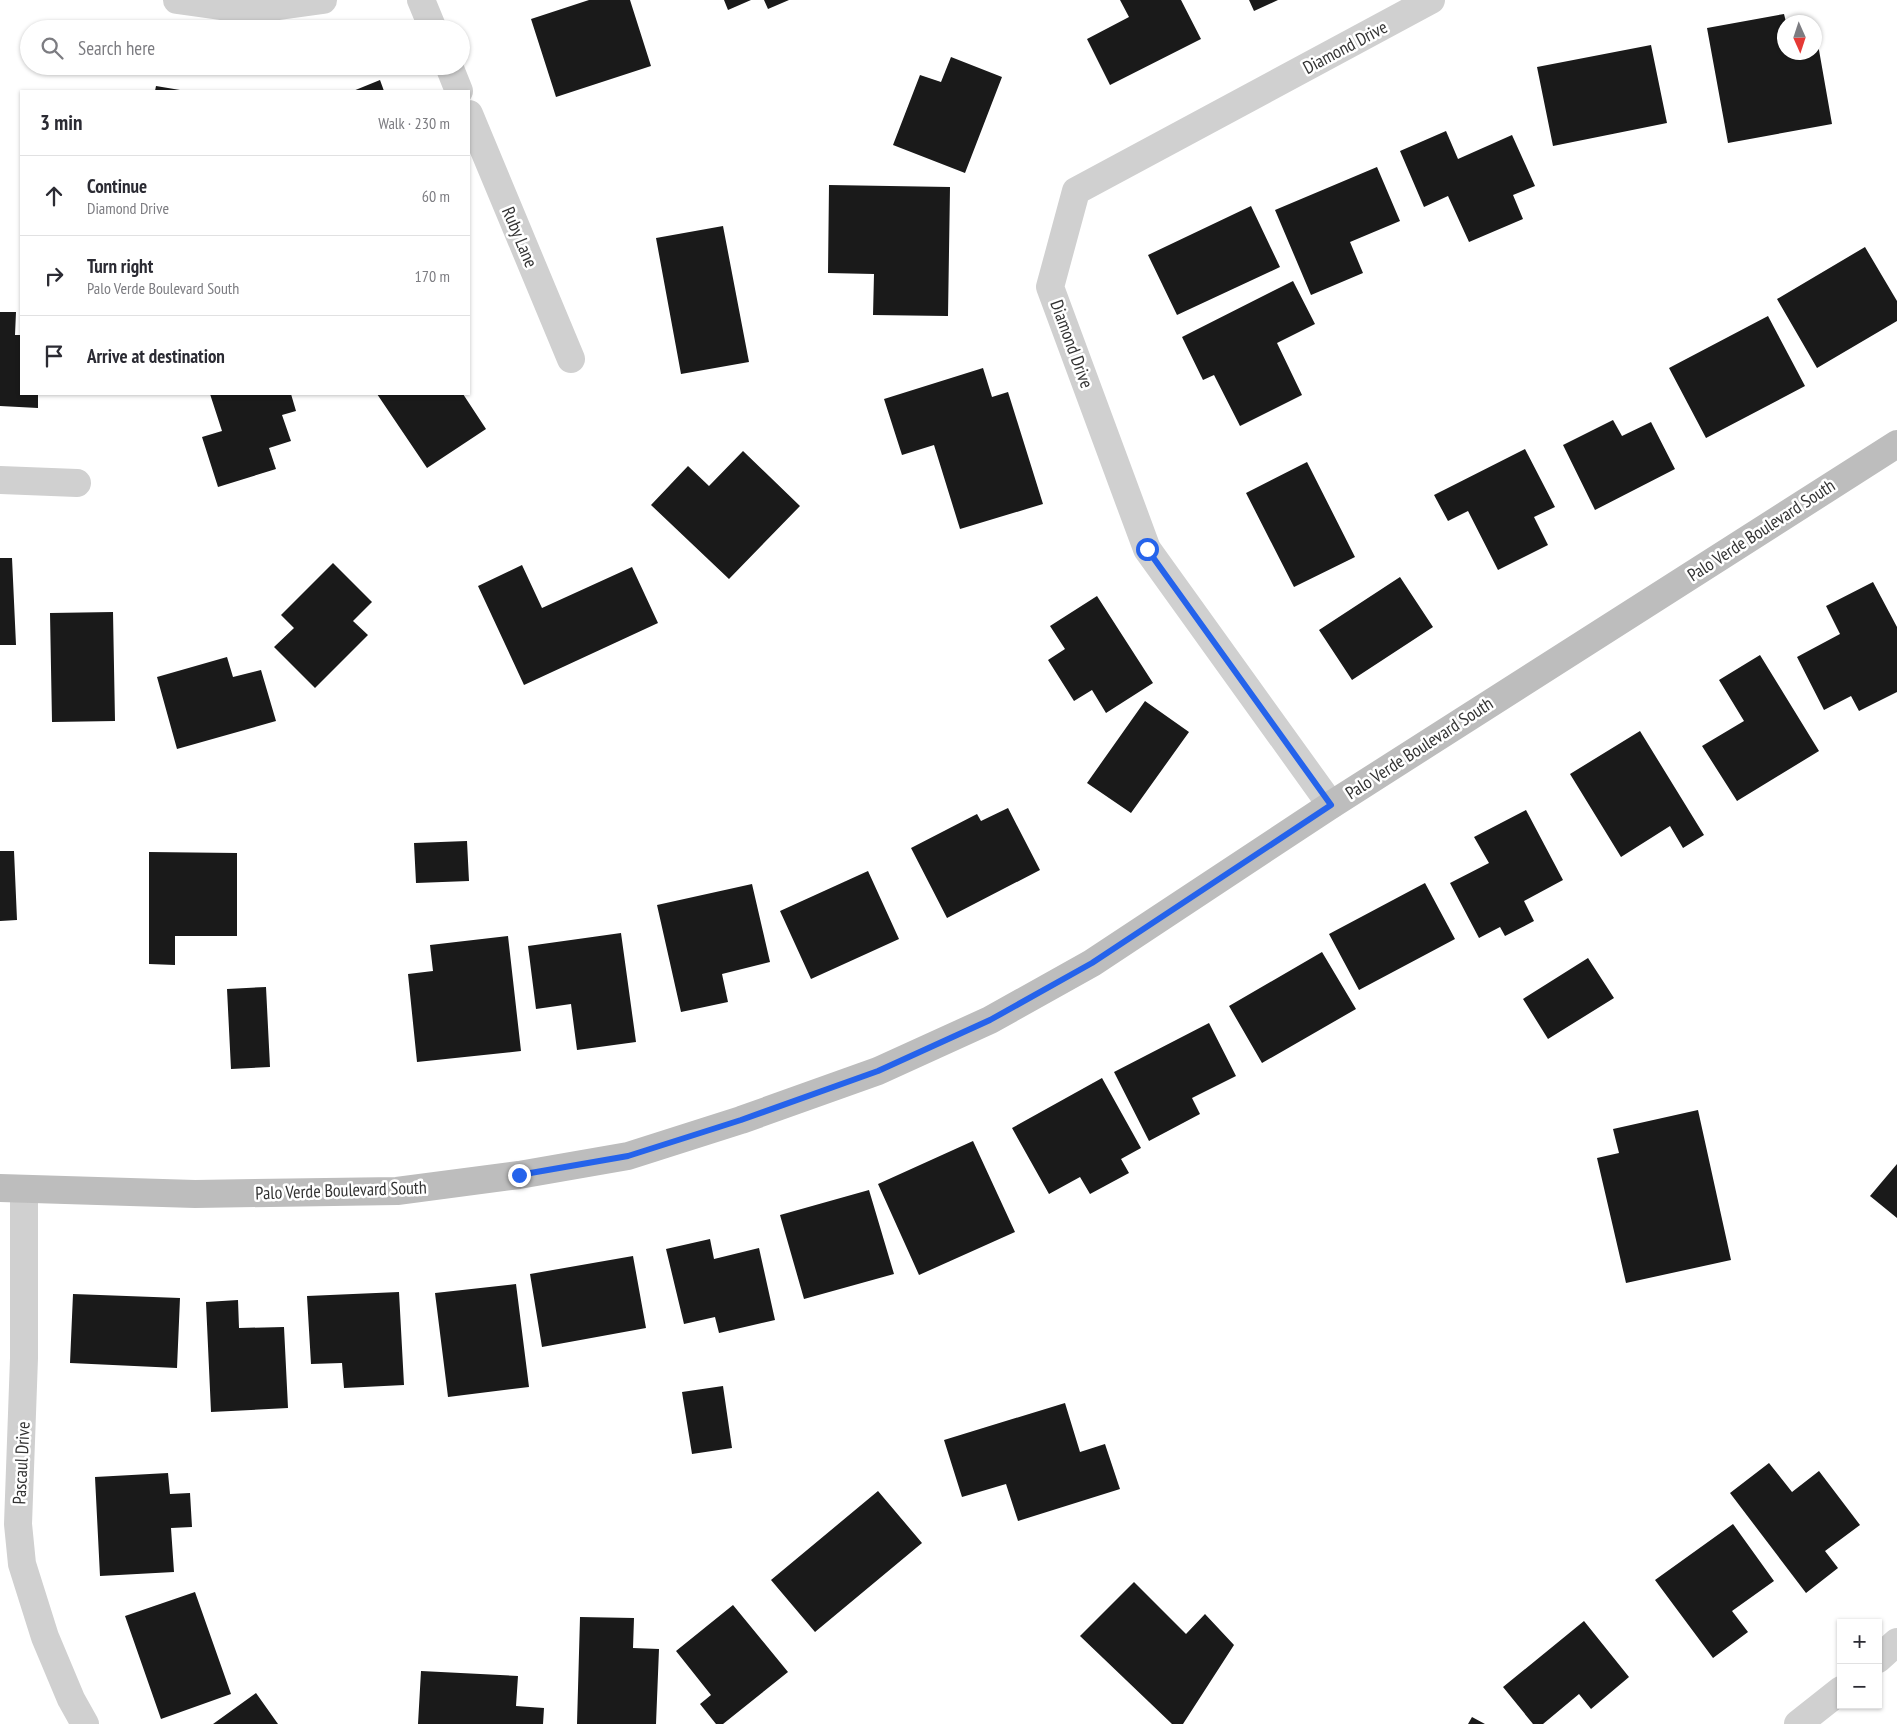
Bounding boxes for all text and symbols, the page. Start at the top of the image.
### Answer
street label: Diamond Drive [1299,15,1391,79]
north arrow [1777,15,1822,60]
search box [20,20,470,75]
icon: search [38,34,66,62]
text: Search here [78,36,155,60]
text: 3 min [40,109,82,136]
text: Walk · 230 m [378,113,450,133]
text: Continue [87,174,147,198]
icon: ahead [40,182,68,210]
text: 60 m [422,186,450,206]
text: Diamond Drive [87,198,169,218]
street label: Ruby Lane [497,203,543,271]
text: Turn right [87,254,153,278]
icon: right [40,262,68,290]
text: 170 m [415,266,450,286]
text: Palo Verde Boulevard South [87,278,239,298]
street label: Diamond Drive [1045,297,1099,391]
icon: arrive [40,342,68,370]
text: Arrive at destination [87,344,225,368]
street label: Palo Verde Boulevard South [1683,474,1839,586]
route start [1136,538,1159,561]
street label: Palo Verde Boulevard South [1341,692,1497,804]
route end [508,1164,531,1187]
street label: Palo Verde Boulevard South [255,1176,427,1204]
street label: Pascaul Drive [7,1421,35,1505]
map controls [1837,1619,1882,1709]
button: + [1837,1619,1882,1664]
button: − [1837,1664,1882,1709]

